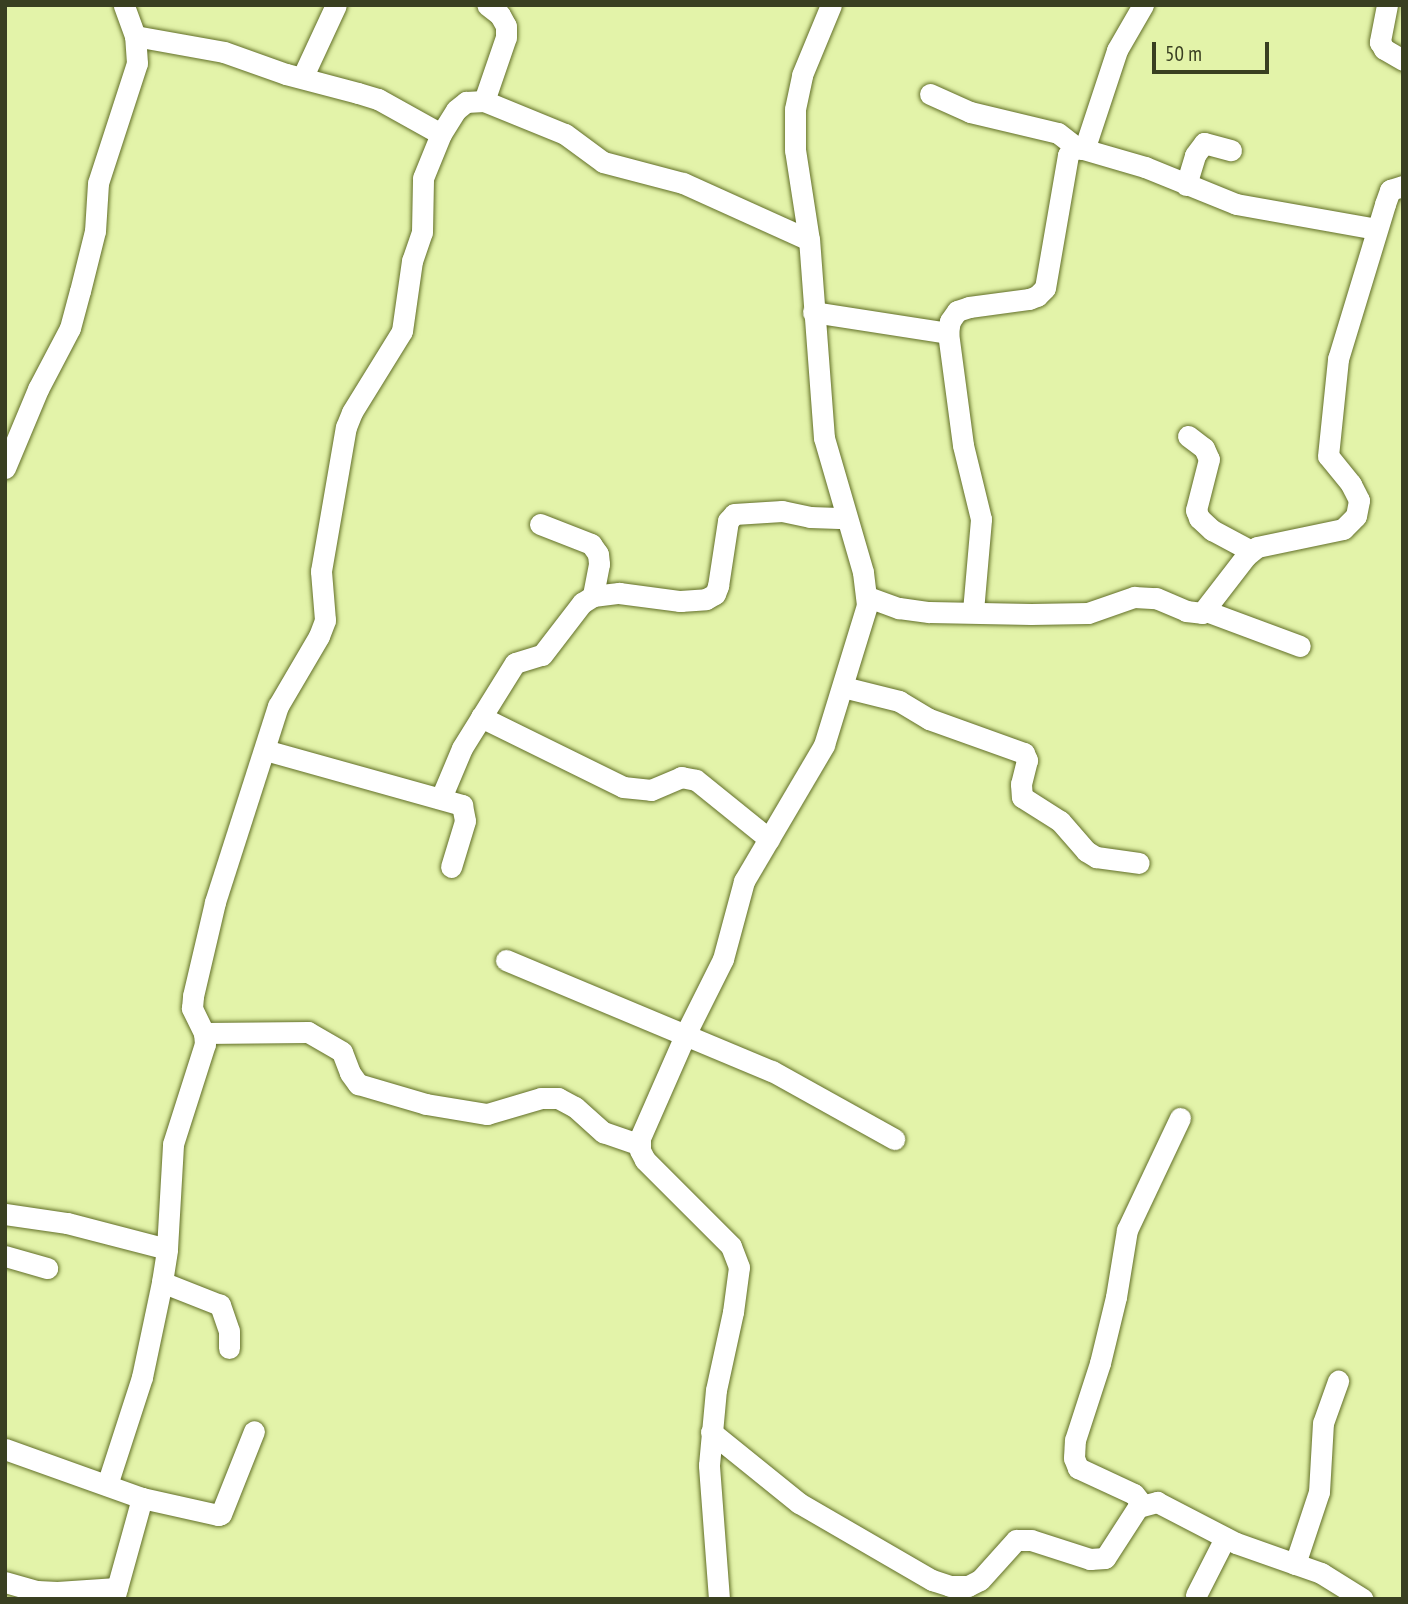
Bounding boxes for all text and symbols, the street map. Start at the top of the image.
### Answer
scale bar [1156,28,1273,72]
text: 50 m [1165,40,1202,67]

